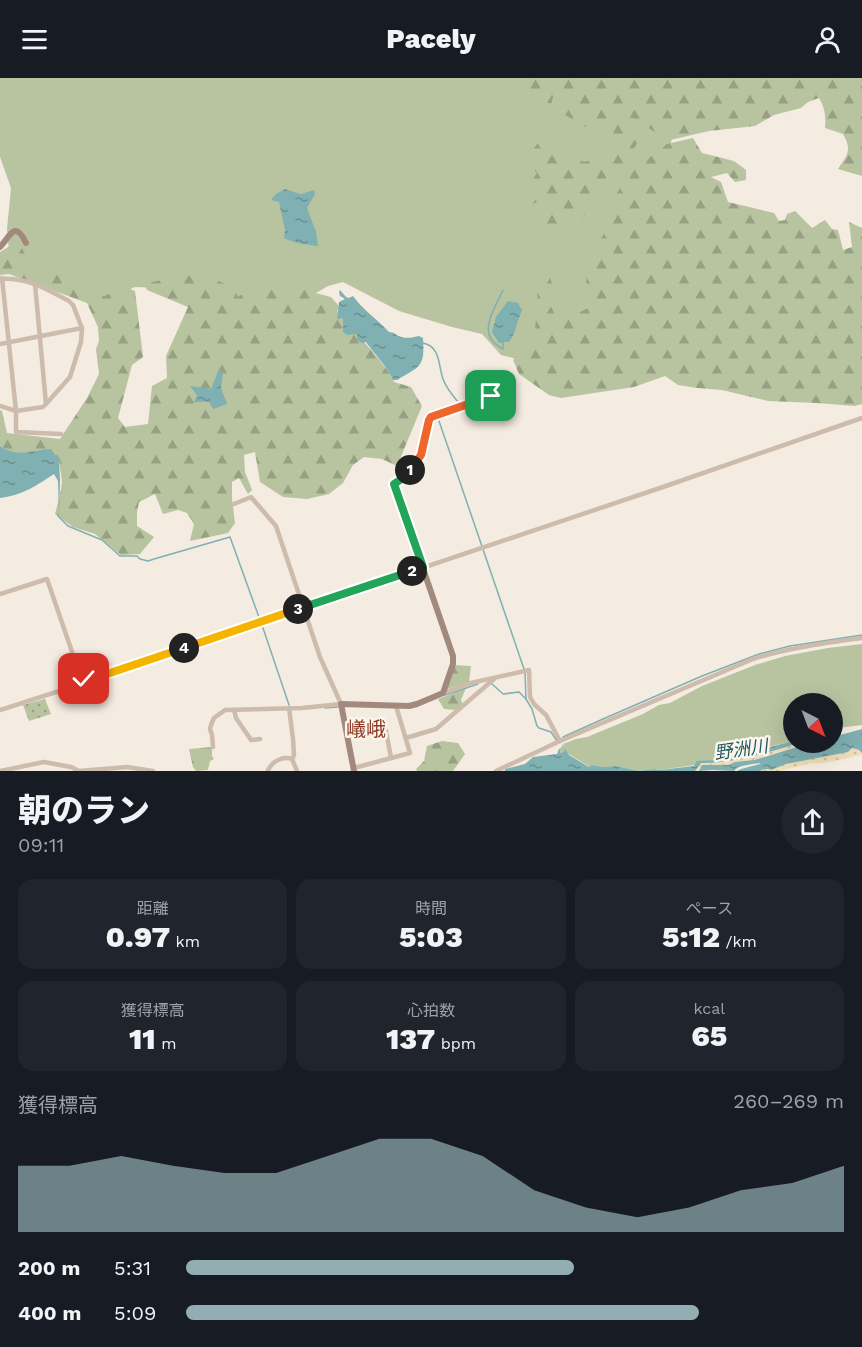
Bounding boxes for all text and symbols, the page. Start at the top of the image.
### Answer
icon: menu [18,23,51,56]
text: Pacely [386,23,476,55]
icon: person [811,23,844,56]
pin [465,370,516,421]
icon: arrive [474,379,507,412]
pin: 1 [395,455,425,485]
text: 1 [407,460,413,479]
pin: 2 [397,556,427,586]
text: 2 [407,561,417,580]
pin: 3 [283,594,313,624]
text: 3 [293,599,303,618]
pin: 4 [169,633,199,663]
text: 4 [179,638,189,657]
pin [58,653,109,704]
icon: check [67,662,100,695]
north arrow [783,693,843,753]
map controls [783,693,843,753]
district label: 嶬峨 [346,717,386,741]
water label: 野洲川 [713,735,771,763]
text: 朝のラン [18,791,150,830]
button: share [781,791,844,854]
text: 09:11 [18,833,64,857]
text: 距離 [137,899,169,918]
text: 時間 [415,899,447,918]
text: ペース [686,899,733,918]
text: 0.97 [105,919,170,954]
text: 5:03 [399,919,463,954]
text: 5:12 [662,919,720,954]
text: km [170,932,200,951]
text: /km [720,932,757,951]
text: kcal [693,999,725,1018]
text: 獲得標高 [121,1001,185,1020]
text: 心拍数 [407,1001,455,1020]
text: 65 [691,1018,727,1053]
text: 11 [129,1021,156,1056]
text: 137 [386,1021,435,1056]
text: m [156,1034,176,1053]
text: bpm [435,1034,476,1053]
text: 260–269 m [733,1089,844,1113]
text: 獲得標高 [18,1093,98,1117]
text: 200 m [18,1256,80,1280]
text: 5:31 [114,1256,151,1280]
text: 400 m [18,1301,81,1325]
text: 5:09 [114,1301,156,1325]

